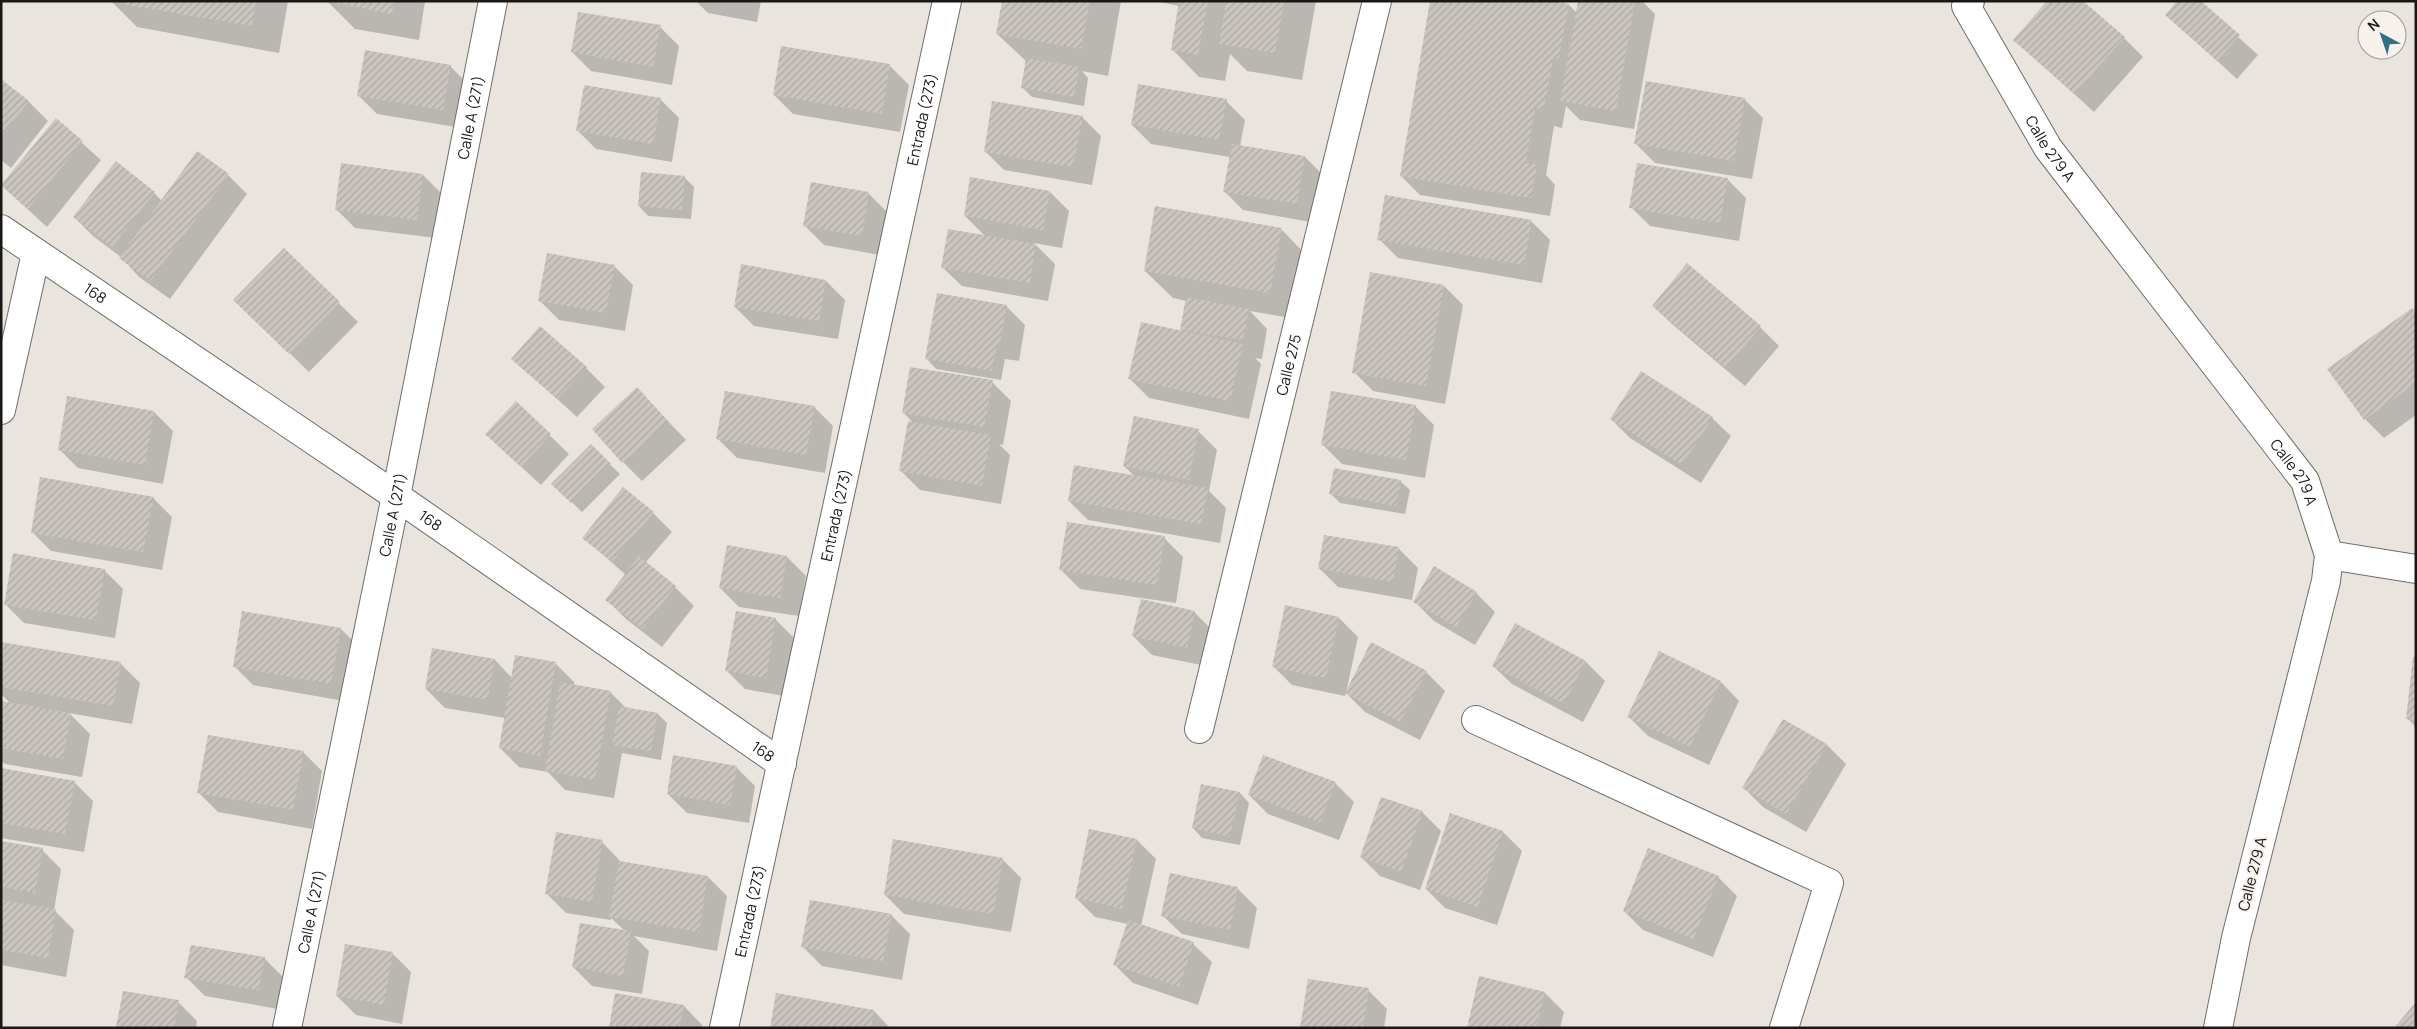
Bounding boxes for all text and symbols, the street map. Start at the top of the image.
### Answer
north arrow [2357,10,2407,60]
text: N [2363,14,2383,35]
street label: Entrada (273) [901,71,942,168]
street label: Calle A (271) [452,73,489,161]
street label: Calle 279 A [2021,111,2081,186]
street label: 168 [80,277,111,308]
street label: Calle 275 [1270,332,1306,398]
street label: Calle 279 A [2266,434,2323,508]
street label: Entrada (273) [815,467,856,563]
street label: Calle A (271) [373,471,411,558]
street label: 168 [415,505,446,536]
street label: 168 [748,736,779,766]
street label: Calle 279 A [2233,834,2271,913]
street label: Entrada (273) [729,862,770,959]
street label: Calle A (271) [292,868,330,955]

